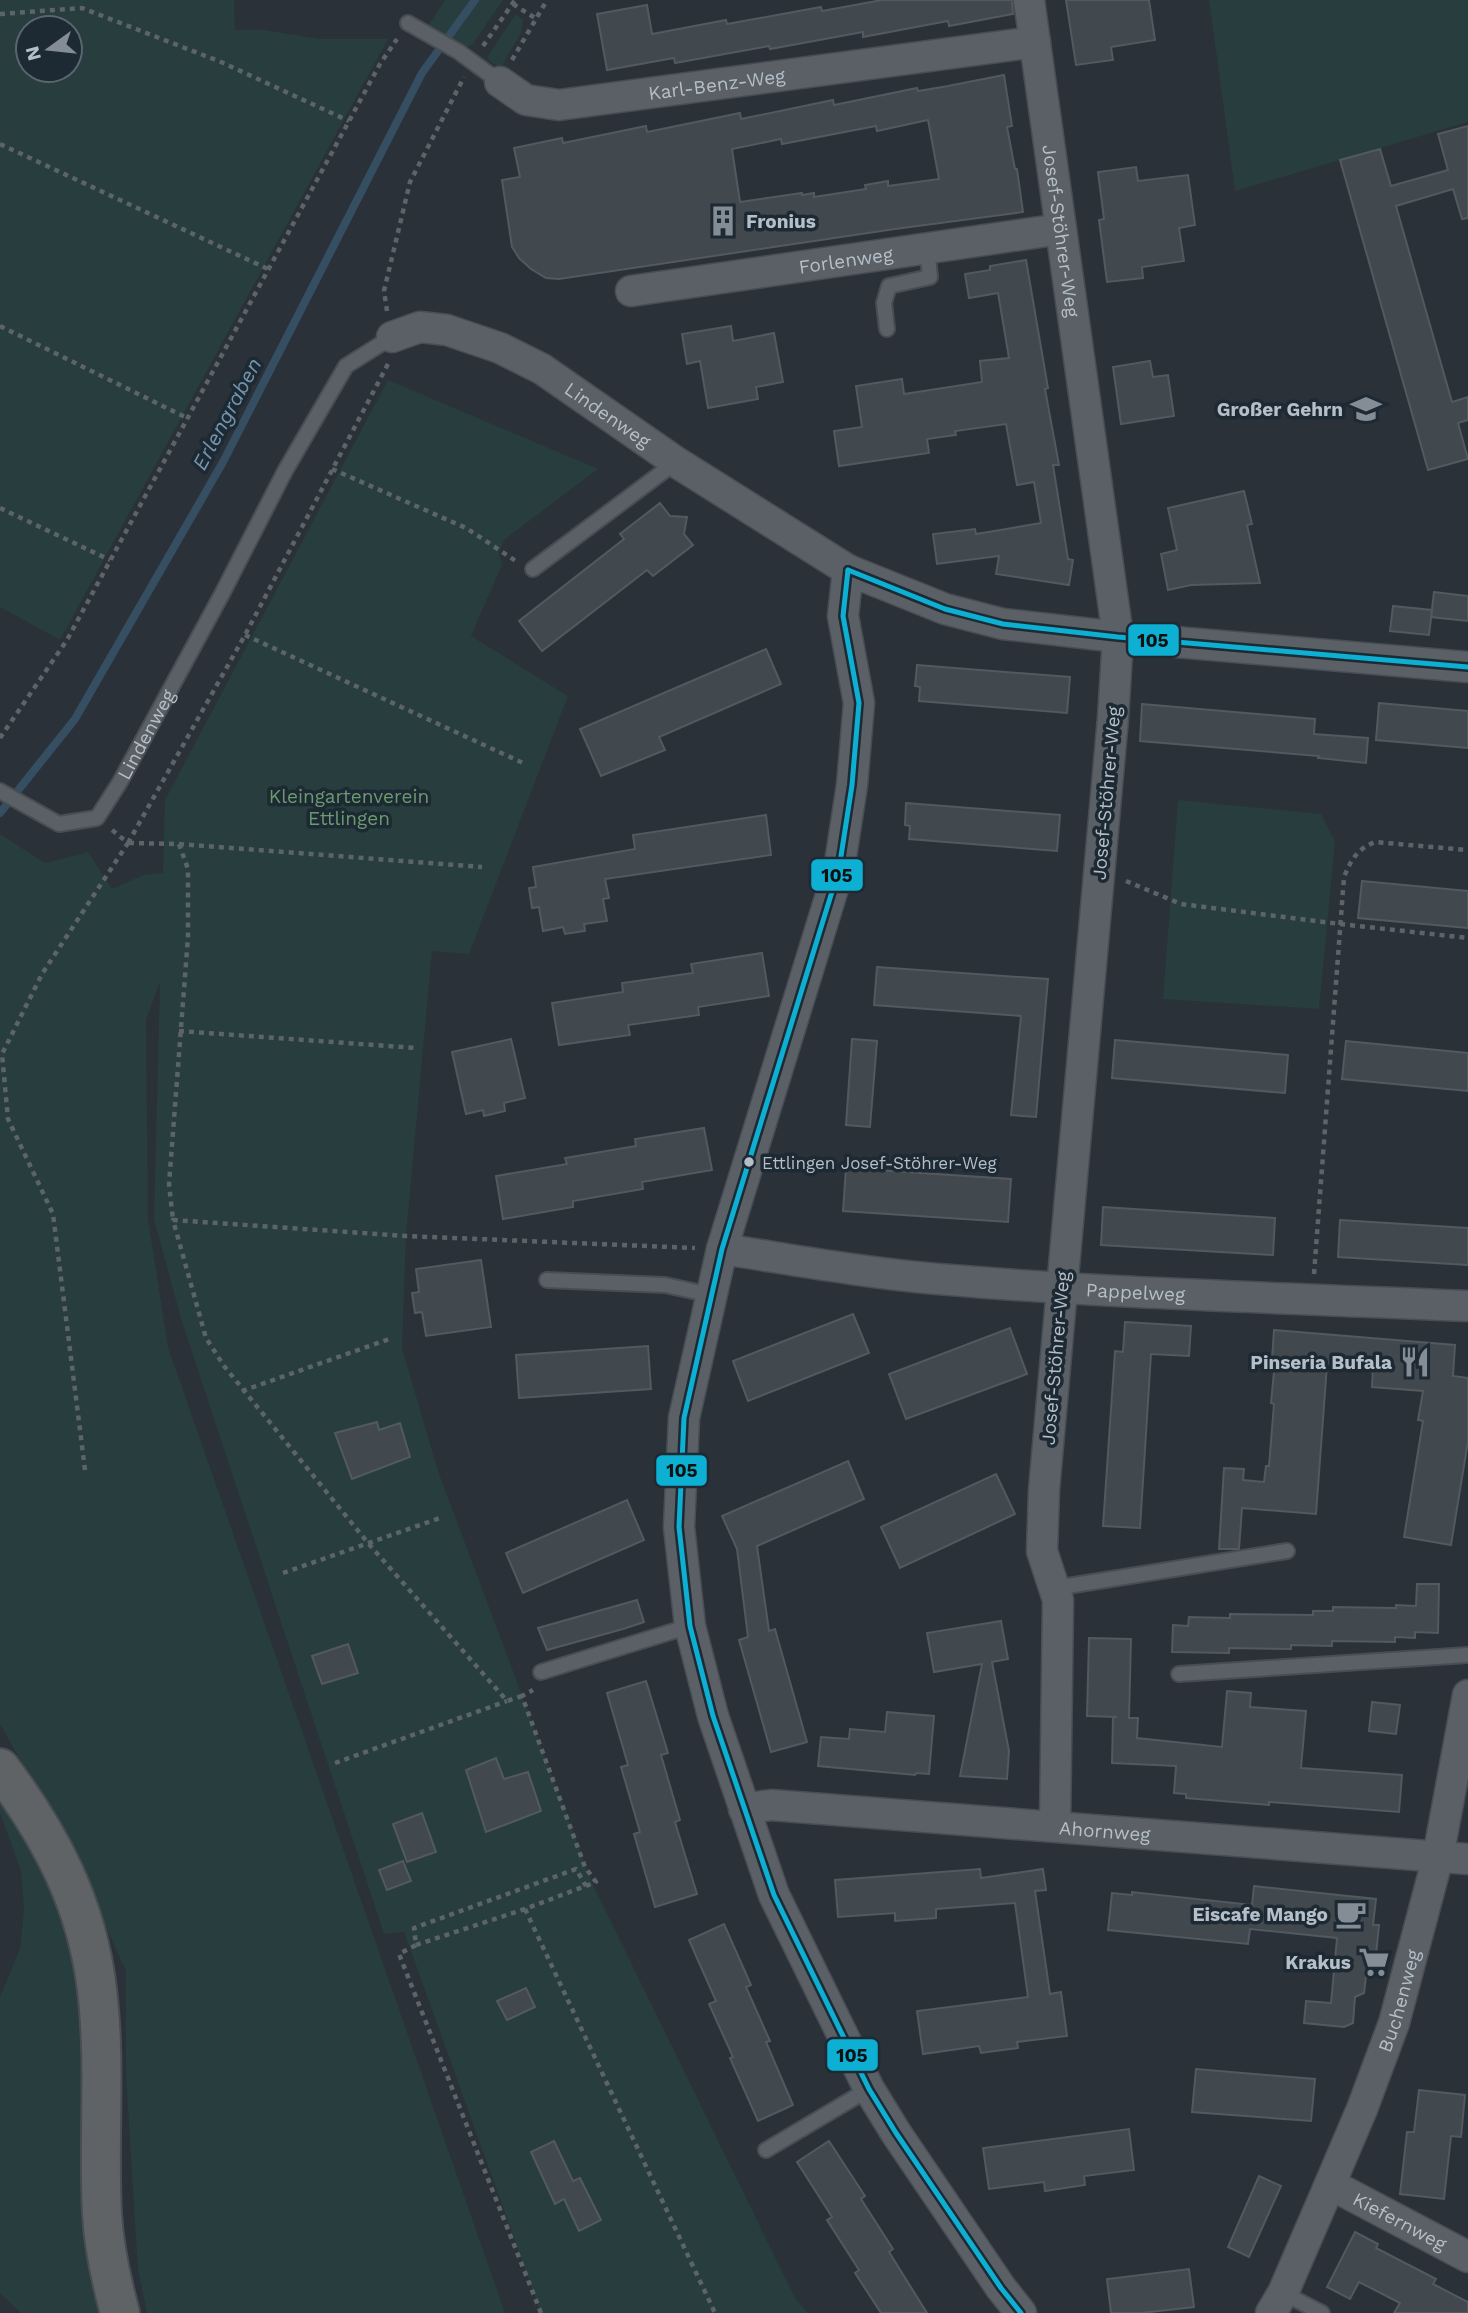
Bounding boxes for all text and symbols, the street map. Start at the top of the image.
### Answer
north arrow [14,14,84,84]
text: N [20,43,46,63]
street label: Karl-Benz-Weg [647,64,787,105]
street label: Josef-Stöhrer-Weg [1037,143,1084,320]
building icon: Fronius [706,204,740,238]
place label: Fronius [746,210,816,233]
street label: Forlenweg [797,242,895,279]
water label: Erlengraben [187,353,267,474]
street label: Lindenweg [560,377,656,453]
school or university icon: Großer Gehrn [1349,392,1383,426]
place label: Großer Gehrn [1217,398,1343,421]
line badge: 105 [1127,623,1180,657]
text: 105 [1137,629,1169,652]
street label: Lindenweg [112,685,181,784]
street label: Josef-Stöhrer-Weg [1087,704,1126,881]
park label: Kleingartenverein Ettlingen [269,785,429,830]
line badge: 105 [810,858,864,892]
text: 105 [821,864,853,887]
place label: Ettlingen Josef-Stöhrer-Weg [762,1153,998,1173]
marker: Ettlingen Josef-Stöhrer-Weg [742,1155,756,1169]
street label: Josef-Stöhrer-Weg [1036,1269,1075,1446]
street label: Pappelweg [1085,1278,1186,1306]
restaurant icon: Pinseria Bufala [1398,1345,1432,1379]
place label: Pinseria Bufala [1250,1351,1392,1374]
line badge: 105 [655,1454,708,1487]
text: 105 [666,1459,698,1482]
street label: Ahornweg [1058,1816,1152,1846]
cafe icon: Eiscafe Mango [1334,1897,1368,1931]
place label: Eiscafe Mango [1192,1903,1328,1926]
supermarket icon: Krakus [1357,1945,1391,1979]
street label: Buchenweg [1373,1946,1425,2056]
place label: Krakus [1285,1951,1351,1974]
line badge: 105 [826,2038,879,2072]
text: 105 [836,2044,868,2067]
street label: Kiefernweg [1349,2187,1451,2256]

